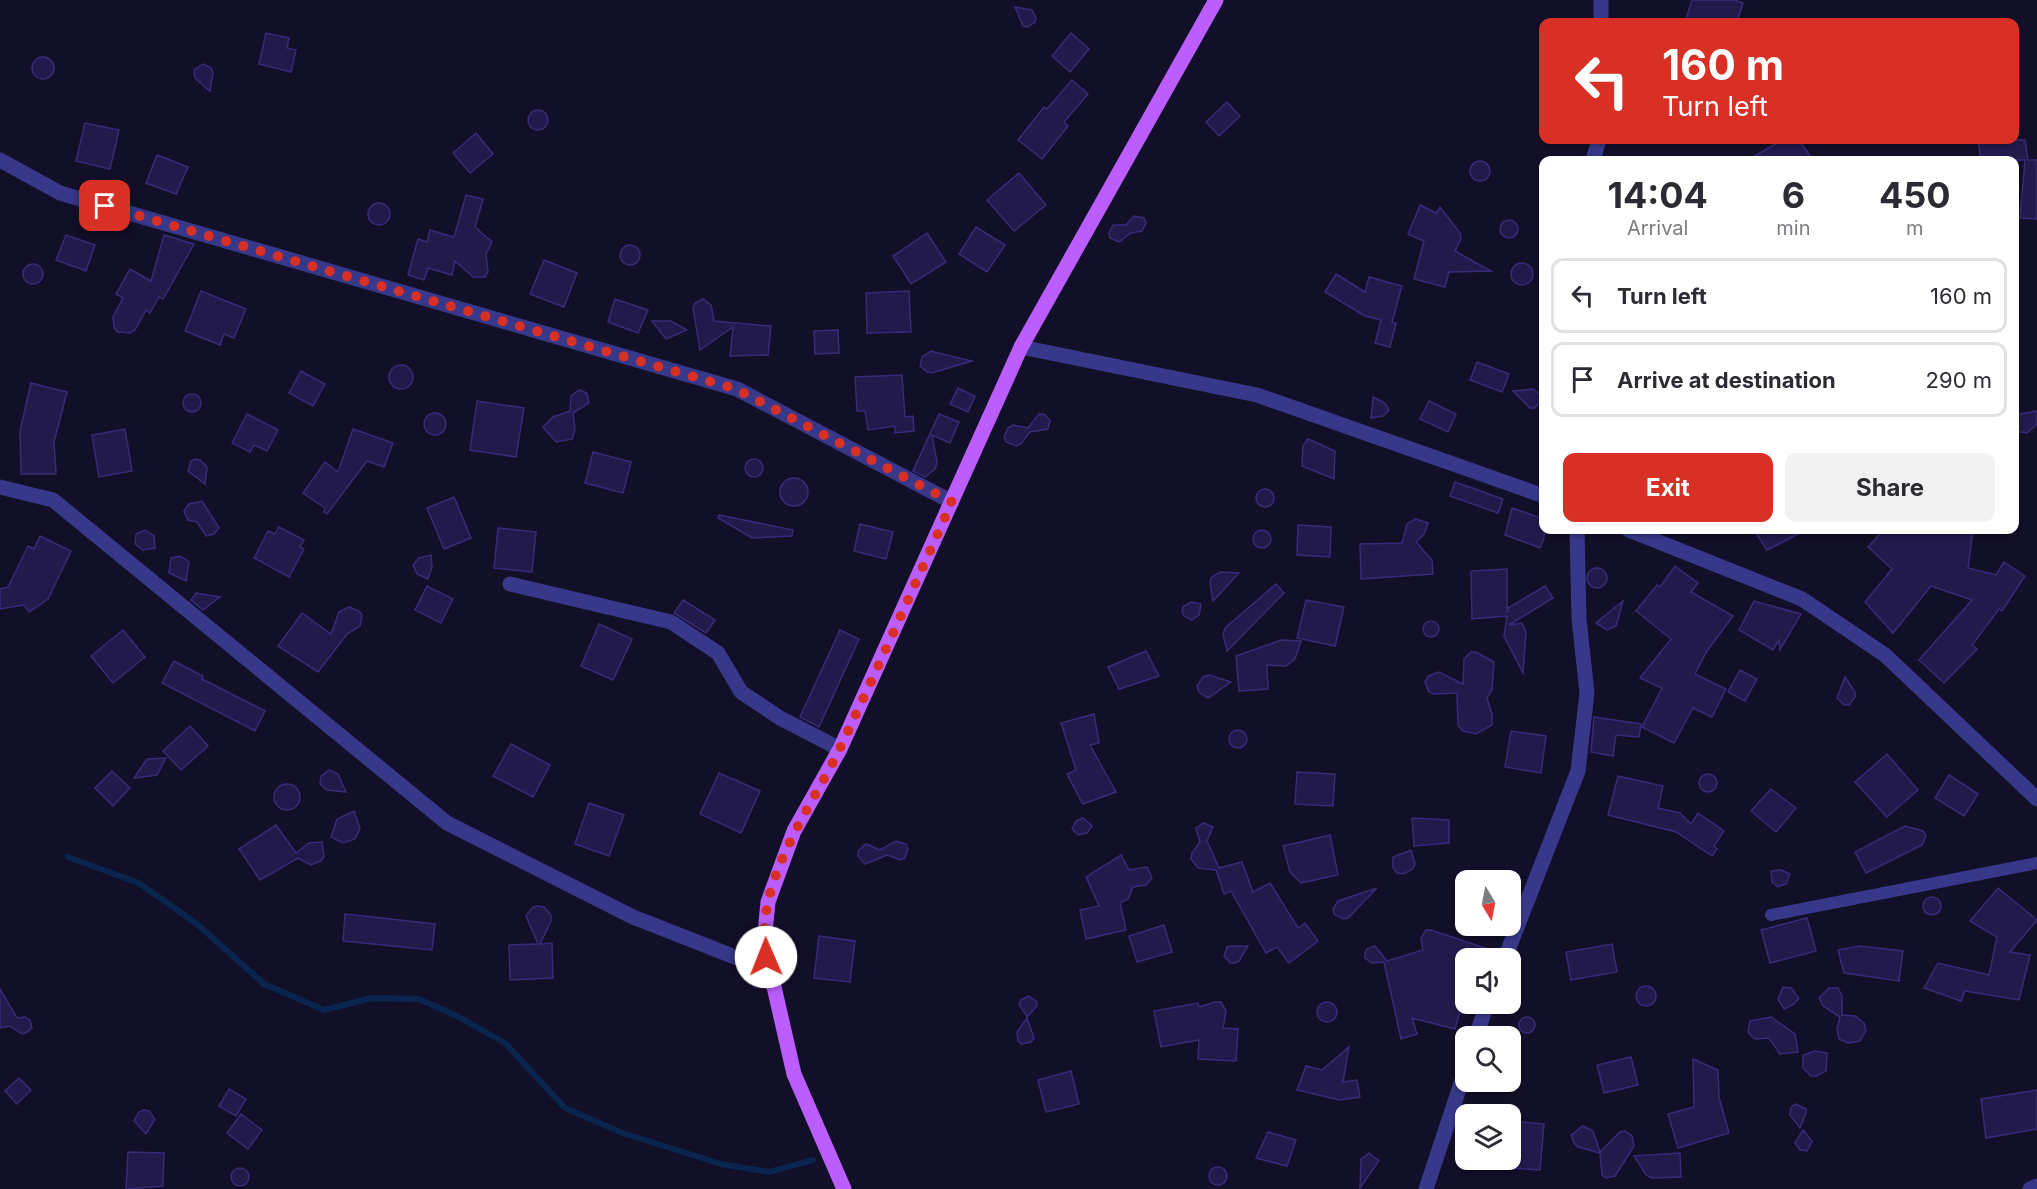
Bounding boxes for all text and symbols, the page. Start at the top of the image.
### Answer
text: 160 m [1662,39,1784,90]
icon: left [1563,42,1641,120]
text: Turn left [1662,90,1768,123]
text: 14:04 [1607,173,1708,217]
text: 6 [1782,173,1805,217]
text: 450 [1879,173,1951,217]
pin [79,180,130,231]
icon: arrive [88,189,121,222]
text: Arrival [1627,216,1688,240]
text: min [1776,216,1811,240]
text: m [1906,216,1924,240]
icon: left [1566,279,1599,312]
text: Turn left [1617,283,1707,309]
text: 160 m [1930,283,1992,309]
icon: arrive [1566,363,1599,396]
text: Arrive at destination [1617,367,1836,393]
text: 290 m [1926,367,1992,393]
button: Exit [1563,453,1773,522]
button: Share [1785,453,1995,522]
north arrow [1455,870,1521,936]
map controls [1455,870,1521,1170]
position arrow [734,925,798,989]
button: sound [1455,948,1521,1014]
button: search [1455,1026,1521,1092]
button: layers [1455,1104,1521,1170]

